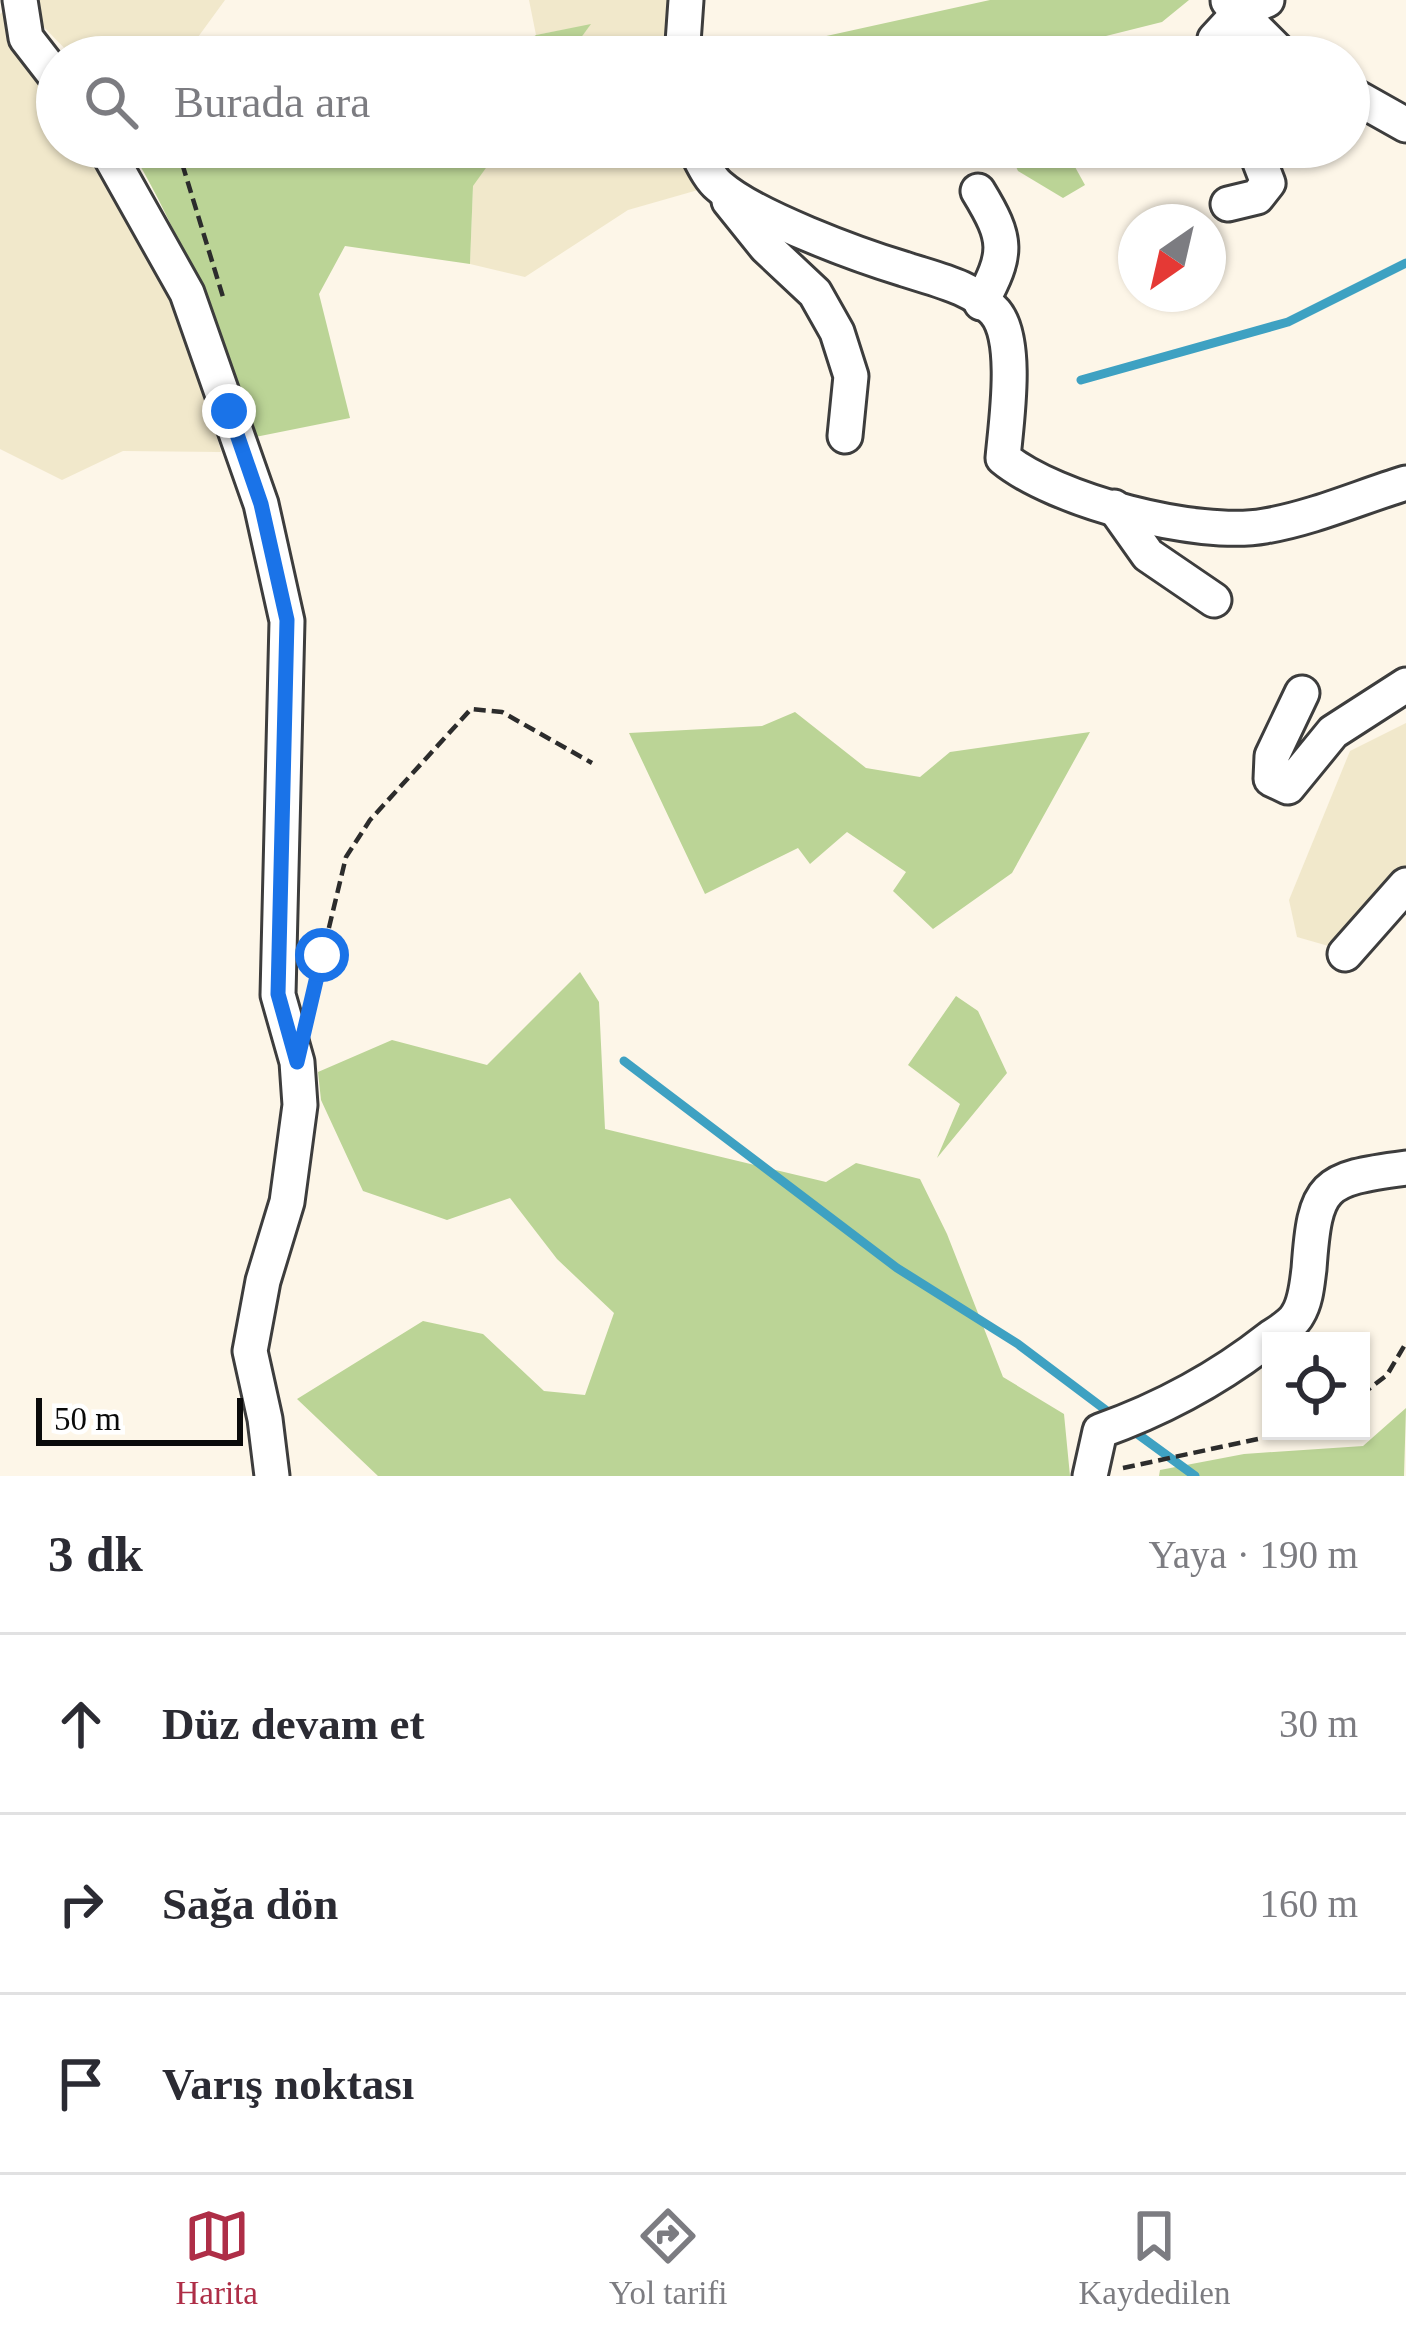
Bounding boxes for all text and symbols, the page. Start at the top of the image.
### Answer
search box [36,36,1370,168]
icon: search [78,69,144,135]
text: Burada ara [174,77,370,127]
north arrow [1118,204,1226,312]
route end [202,384,256,438]
route start [295,928,349,982]
map controls [1262,1332,1370,1440]
button: locate [1262,1332,1370,1440]
scale bar [36,1392,243,1445]
text: 50 m [54,1401,121,1437]
text: 3 dk [48,1526,143,1582]
text: Yaya · 190 m [1149,1533,1358,1576]
icon: ahead [48,1691,114,1757]
text: Düz devam et [162,1699,424,1749]
text: 30 m [1279,1702,1358,1745]
icon: right [48,1871,114,1937]
text: Sağa dön [162,1879,338,1929]
text: 160 m [1259,1882,1358,1925]
icon: arrive [48,2051,114,2117]
text: Varış noktası [162,2059,414,2109]
tab: Harita [175,2203,258,2312]
tab: Yol tarifi [609,2203,727,2312]
tab: Kaydedilen [1078,2203,1231,2312]

